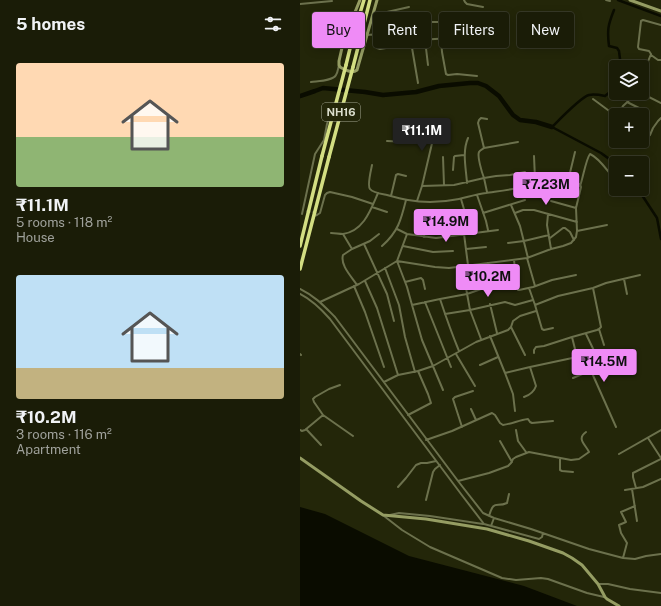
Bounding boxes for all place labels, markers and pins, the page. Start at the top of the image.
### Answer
pin: ₹11.1M [389,118,455,152]
pin: ₹7.23M [513,172,579,206]
pin: ₹14.9M [413,209,479,243]
pin: ₹10.2M [455,264,521,298]
pin: ₹14.5M [571,349,637,383]

